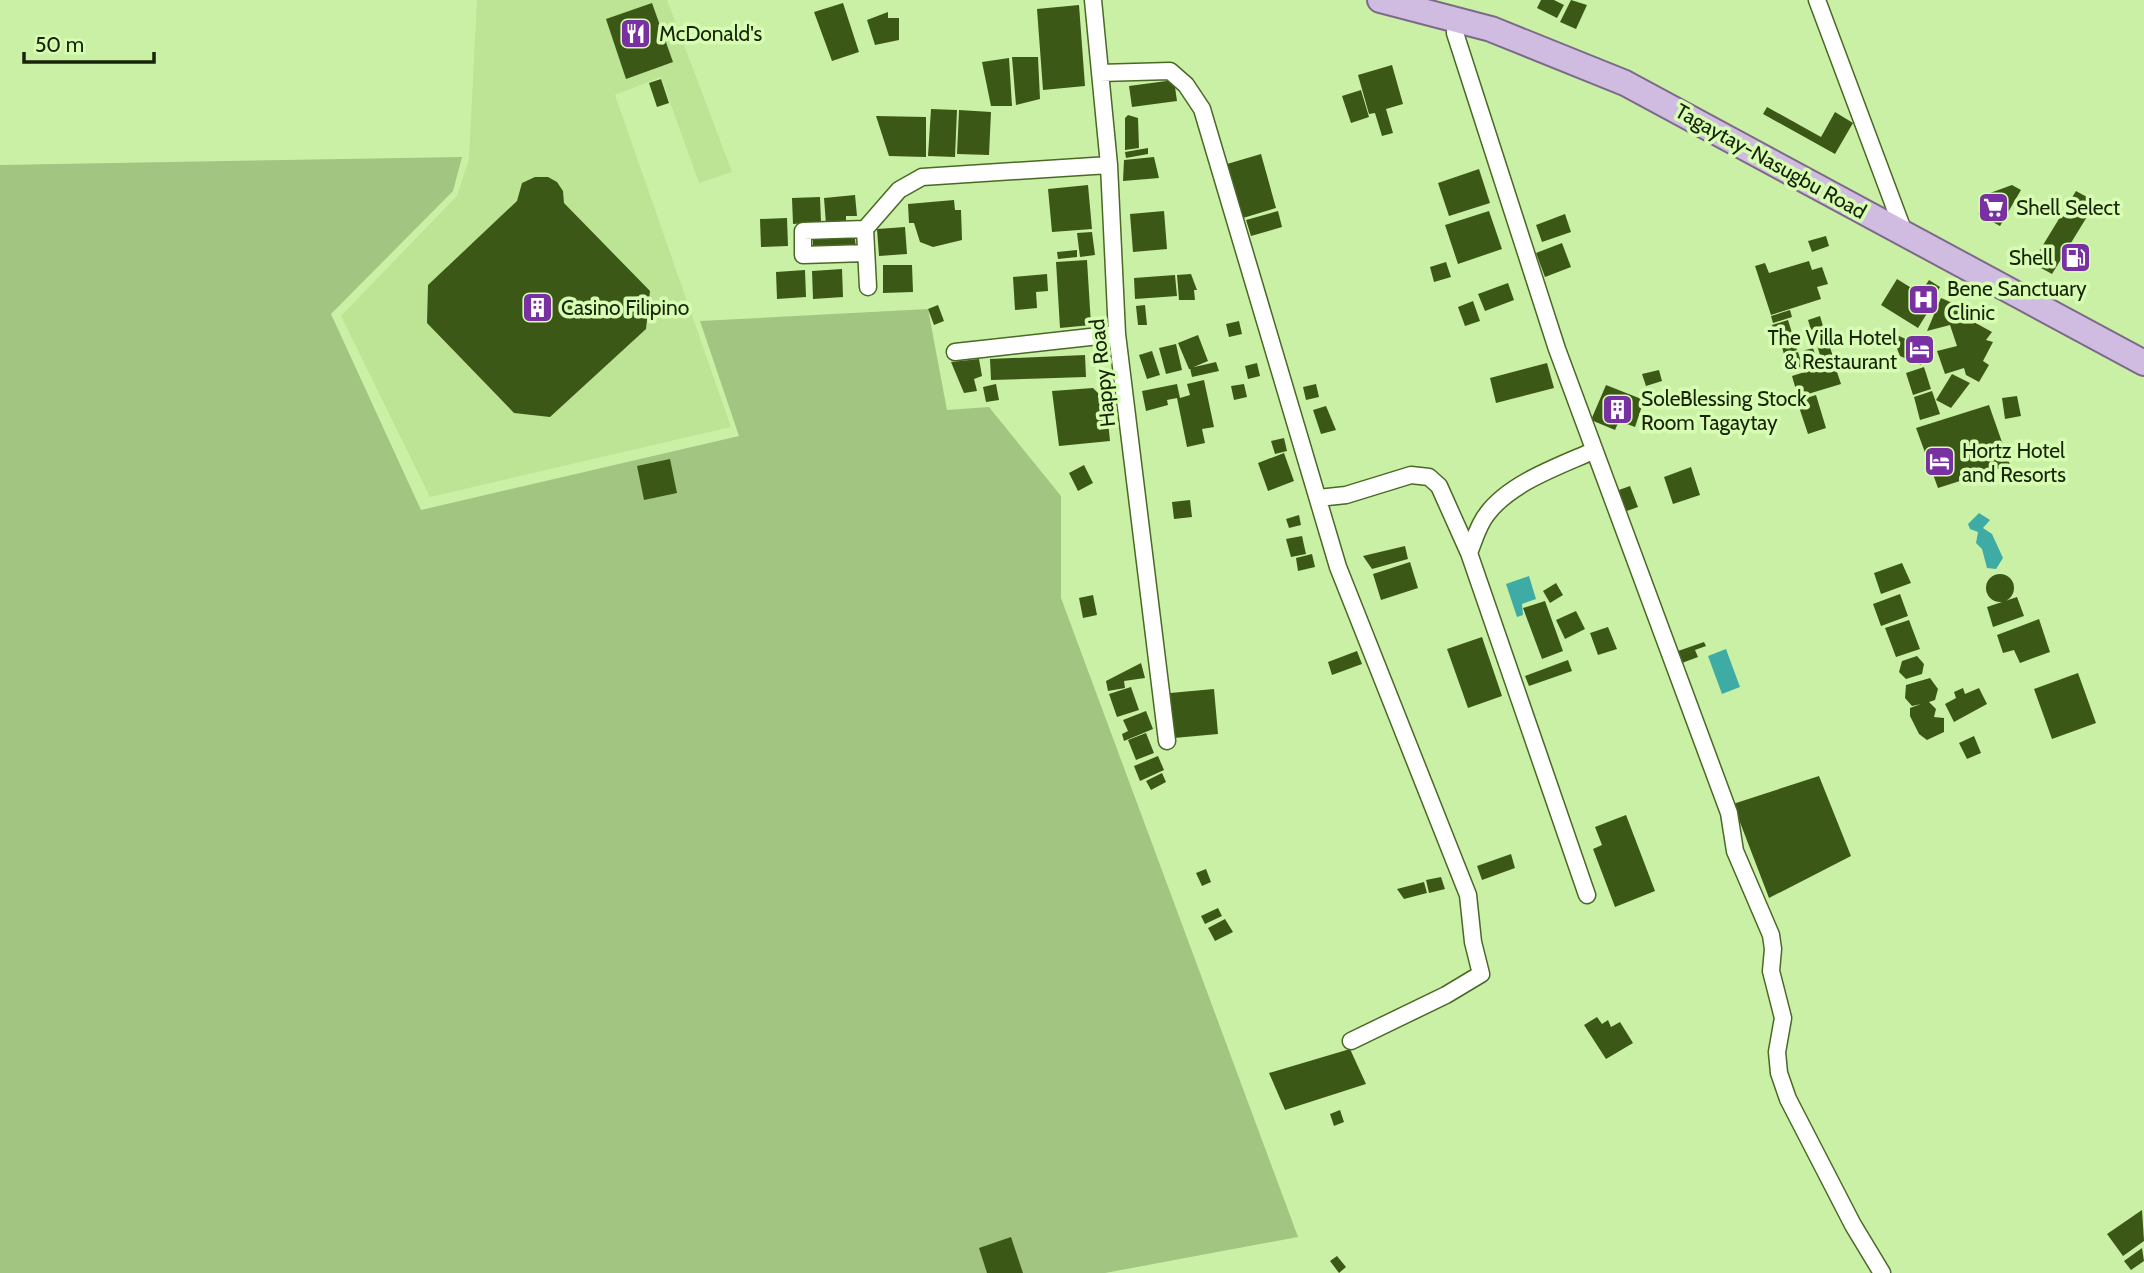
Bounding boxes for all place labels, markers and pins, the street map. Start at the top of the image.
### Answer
restaurant icon: McDonald's [619,16,653,50]
place label: McDonald's [659,21,763,46]
supermarket icon: Shell Select [1976,190,2010,224]
place label: Shell Select [2016,195,2120,220]
fuel station icon: Shell [2059,240,2093,274]
place label: Shell [2009,245,2053,270]
place label: Bene Sanctuary Clinic [1947,276,2087,325]
hospital icon: Bene Sanctuary Clinic [1907,283,1941,317]
building icon: Casino Filipino [521,290,555,324]
place label: Casino Filipino [561,295,689,320]
place label: The Villa Hotel & Restaurant [1768,325,1897,374]
hotel icon: The Villa Hotel & Restaurant [1903,332,1937,366]
place label: SoleBlessing Stock Room Tagaytay [1641,386,1807,435]
building icon: SoleBlessing Stock Room Tagaytay [1601,393,1635,427]
place label: Hortz Hotel and Resorts [1962,438,2066,487]
hotel icon: Hortz Hotel and Resorts [1922,445,1956,479]

